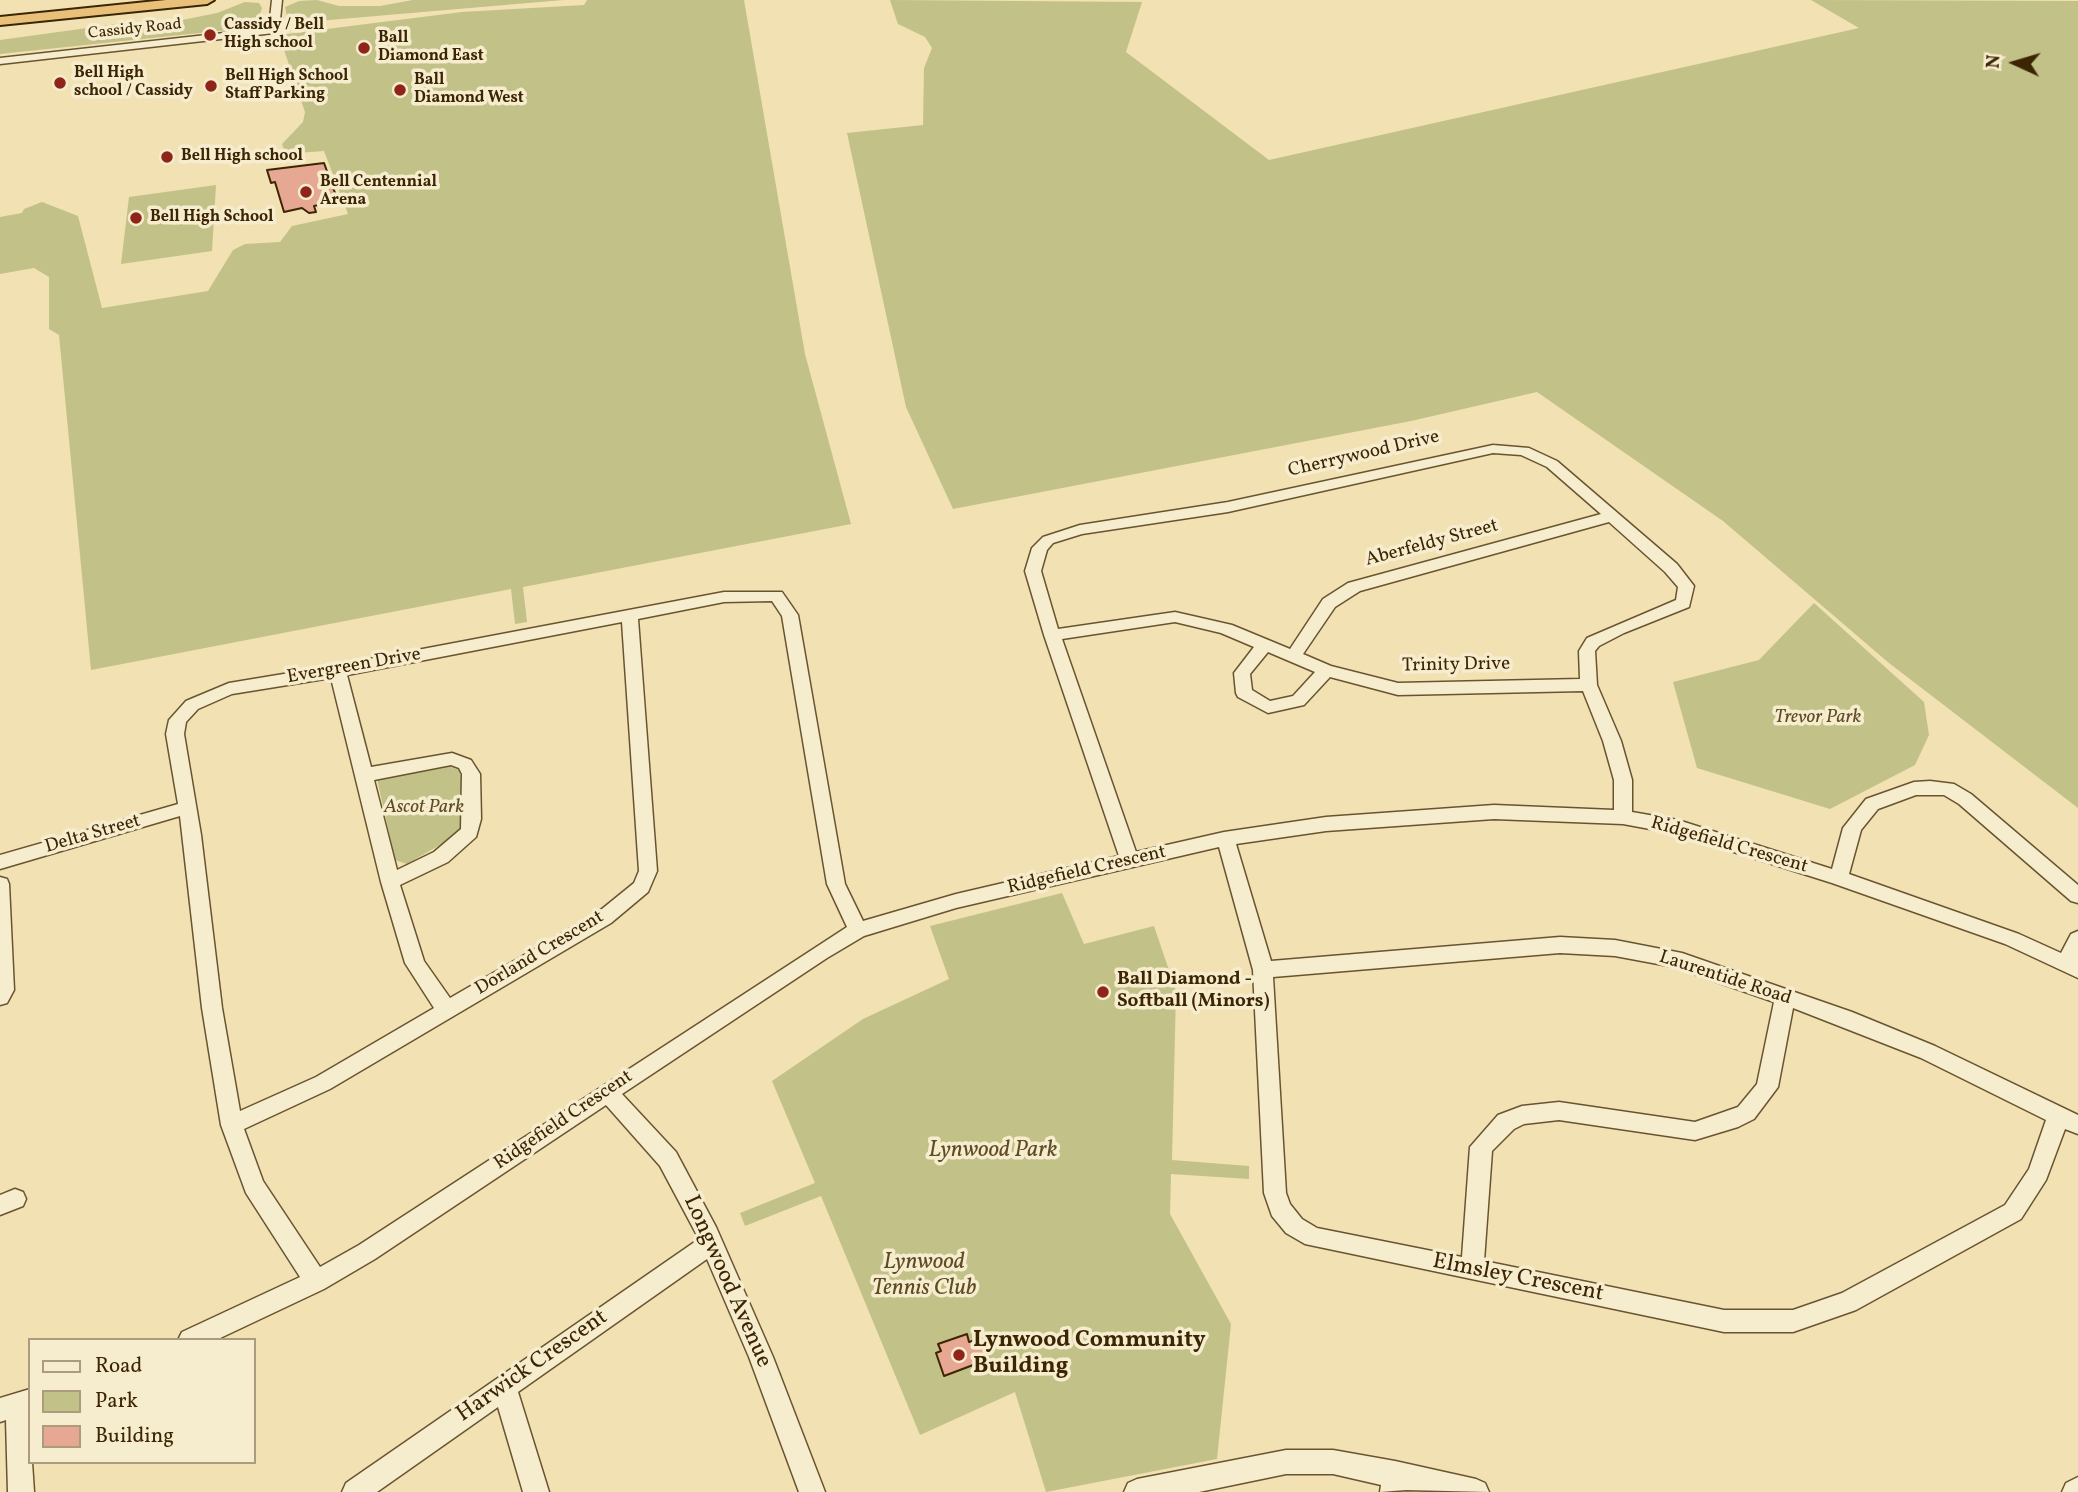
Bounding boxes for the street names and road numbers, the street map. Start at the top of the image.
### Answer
street label: Cassidy Road [87,16,183,44]
street label: Cherrywood Drive [1286,427,1442,483]
street label: Aberfeldy Street [1363,515,1501,573]
street label: Evergreen Drive [285,644,423,690]
street label: Trinity Drive [1402,654,1510,678]
street label: Delta Street [43,810,143,860]
street label: Ridgefield Crescent [1648,813,1810,879]
street label: Ridgefield Crescent [1005,842,1169,900]
street label: Dorland Crescent [472,907,608,1001]
street label: Laurentide Road [1656,947,1794,1011]
street label: Ridgefield Crescent [490,1066,638,1176]
street label: Longwood Avenue [676,1192,776,1372]
street label: Elmsley Crescent [1430,1249,1606,1309]
street label: Harwick Crescent [452,1305,614,1429]

